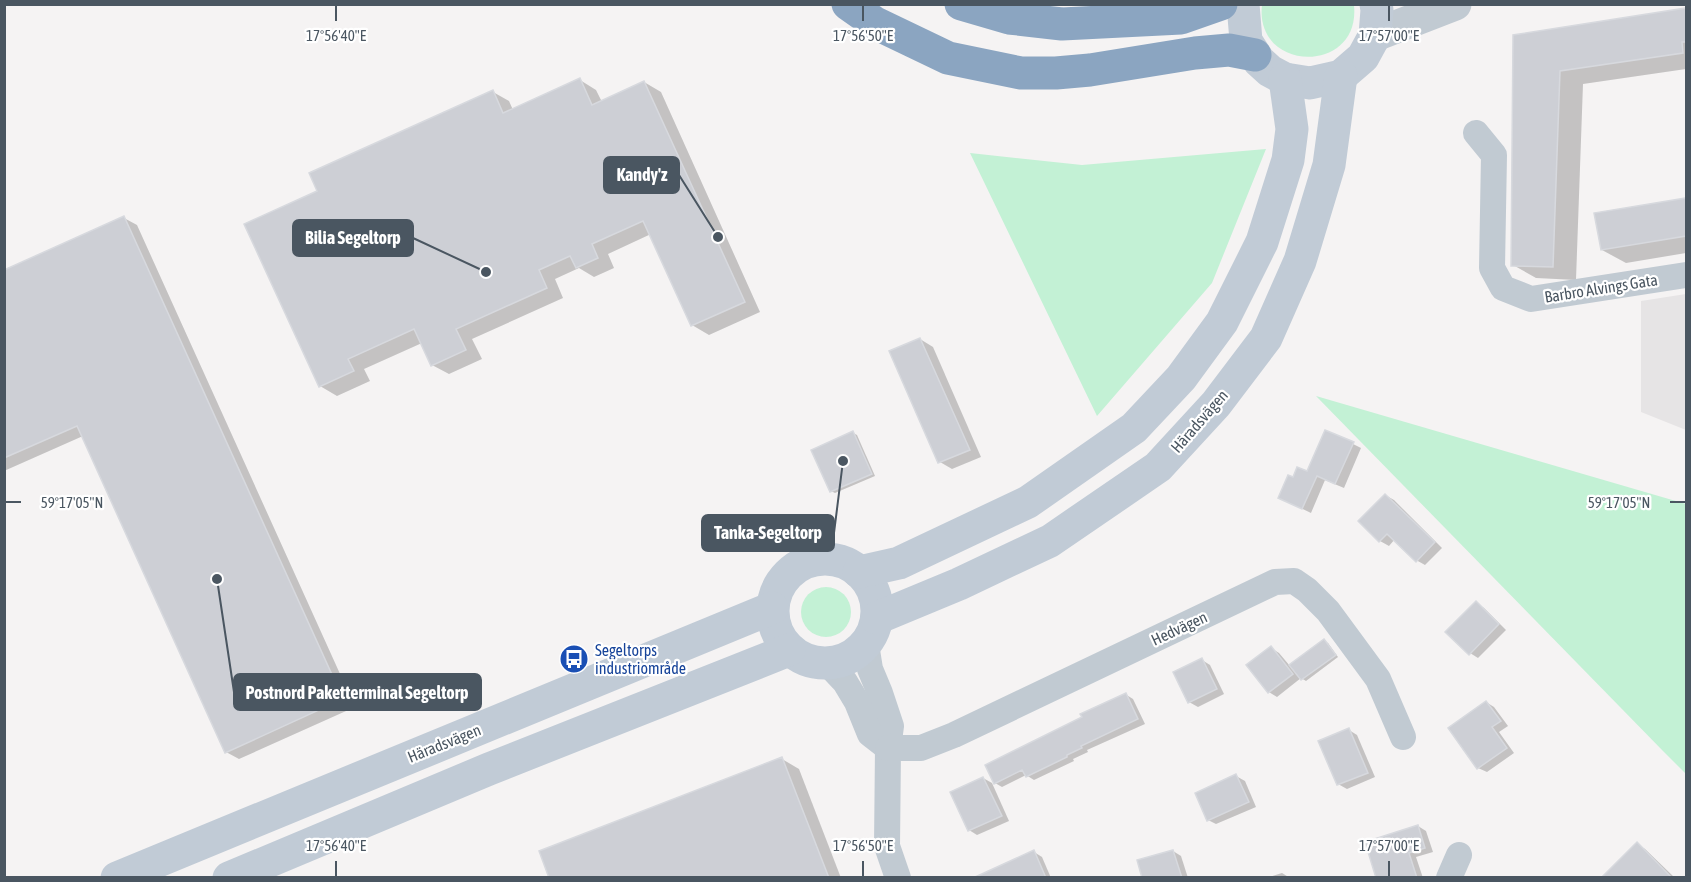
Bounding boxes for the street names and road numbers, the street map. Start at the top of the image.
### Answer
street label: Barbro Alvings Gata [1543,270,1659,307]
street label: Häradsvägen [1167,386,1232,457]
street label: Hedvägen [1148,607,1210,650]
street label: Häradsvägen [405,720,484,767]

